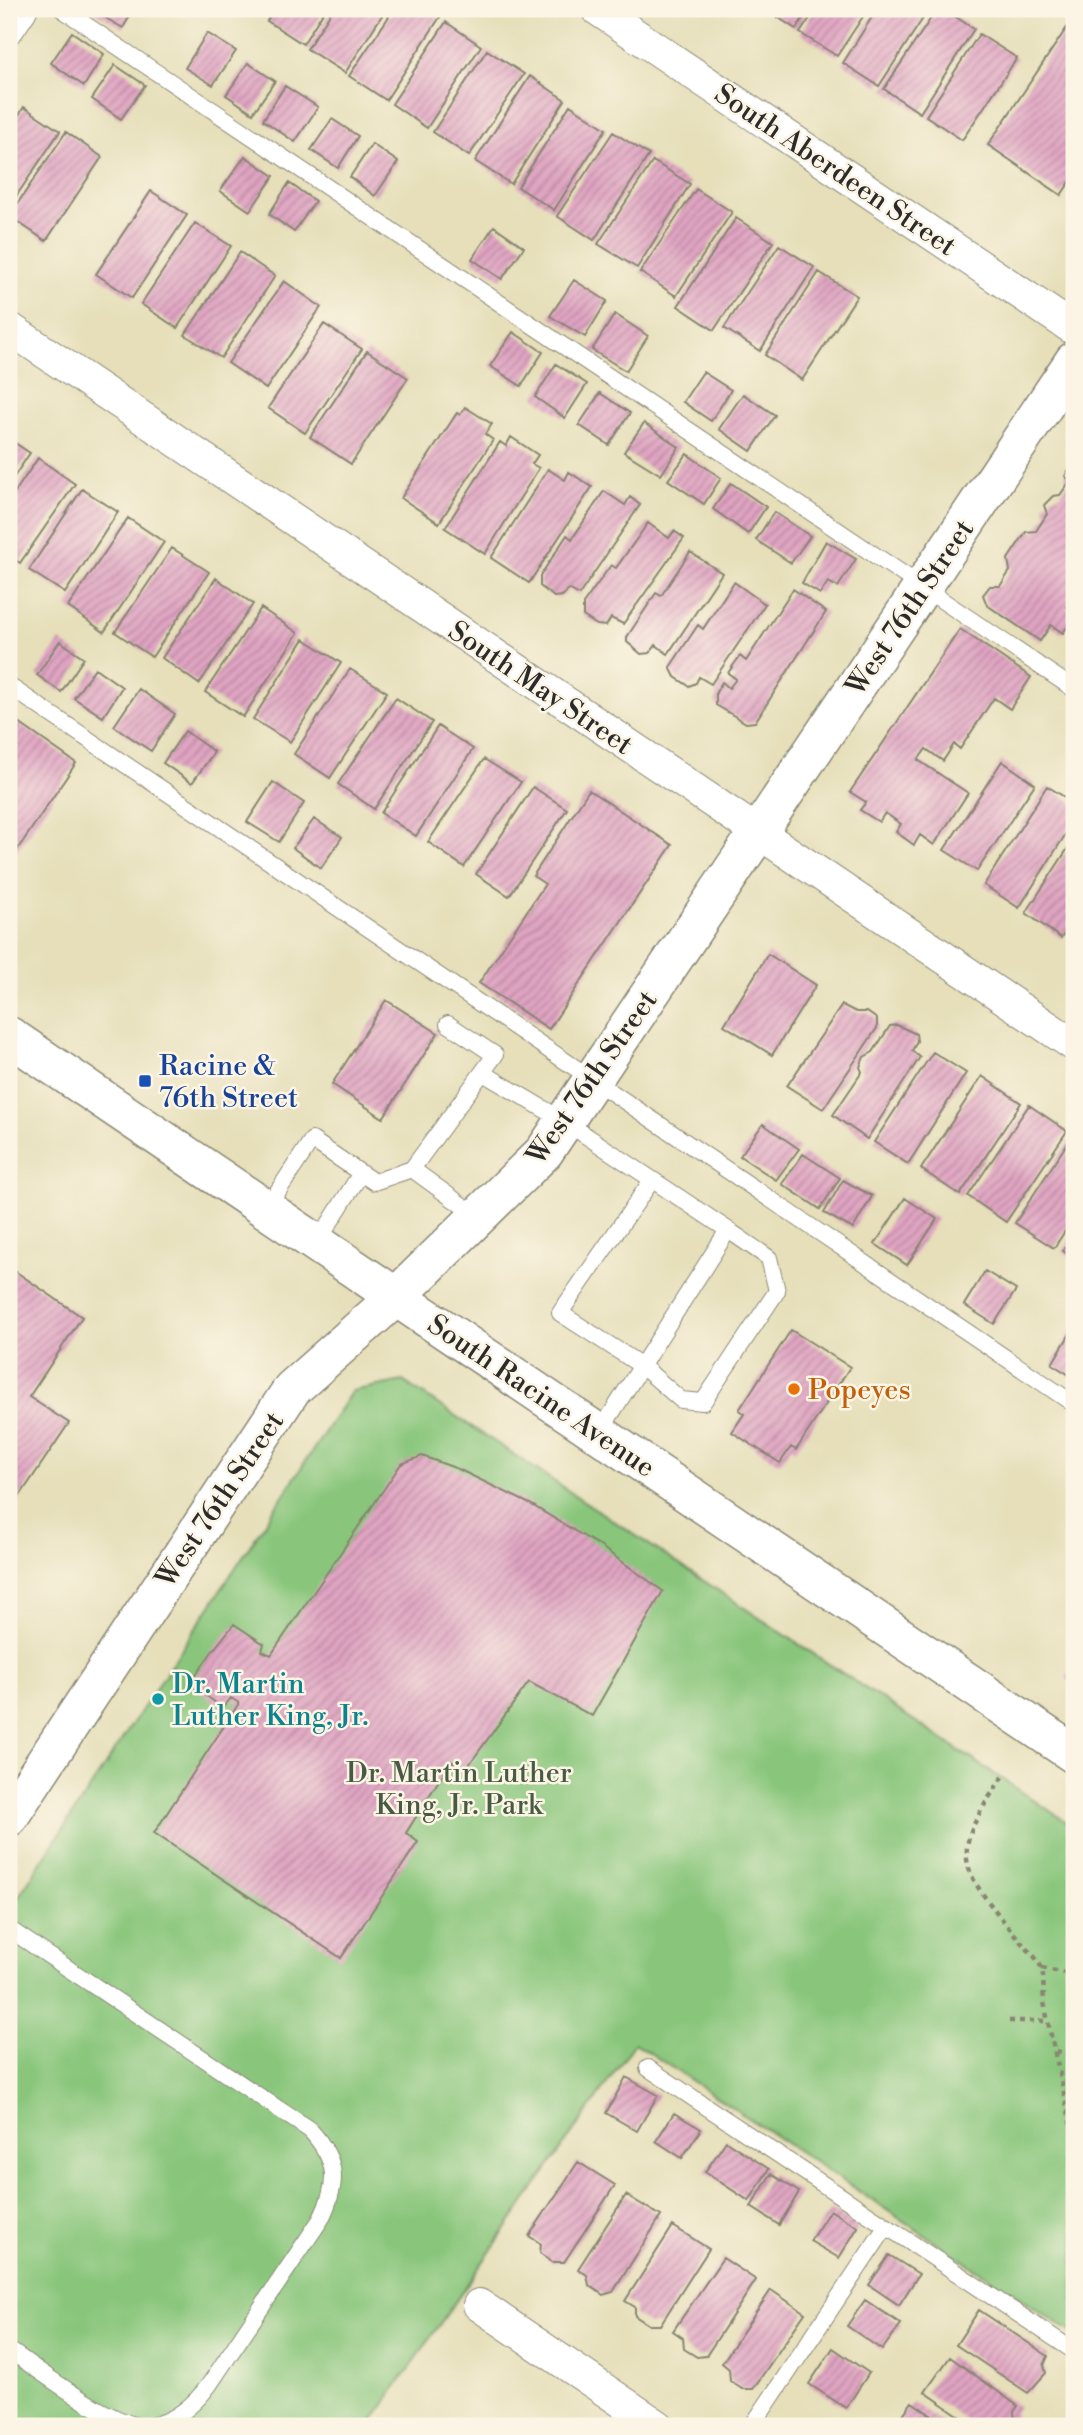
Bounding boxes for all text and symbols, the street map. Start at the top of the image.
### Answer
street label: South Aberdeen Street [708,76,963,264]
street label: West 76th Street [838,513,982,703]
street label: South May Street [441,614,639,763]
street label: West 76th Street [519,984,665,1173]
place label: Racine & 76th Street [159,1049,298,1116]
marker: Racine & 76th Street [137,1073,153,1089]
street label: South Racine Avenue [421,1307,662,1485]
place label: Popeyes [808,1373,911,1408]
marker: Popeyes [786,1381,802,1397]
street label: West 76th Street [148,1405,292,1595]
place label: Dr. Martin Luther King, Jr. [172,1667,369,1734]
marker: Dr. Martin Luther King, Jr. [150,1691,166,1707]
park label: Dr. Martin Luther King, Jr. Park [346,1756,572,1823]

